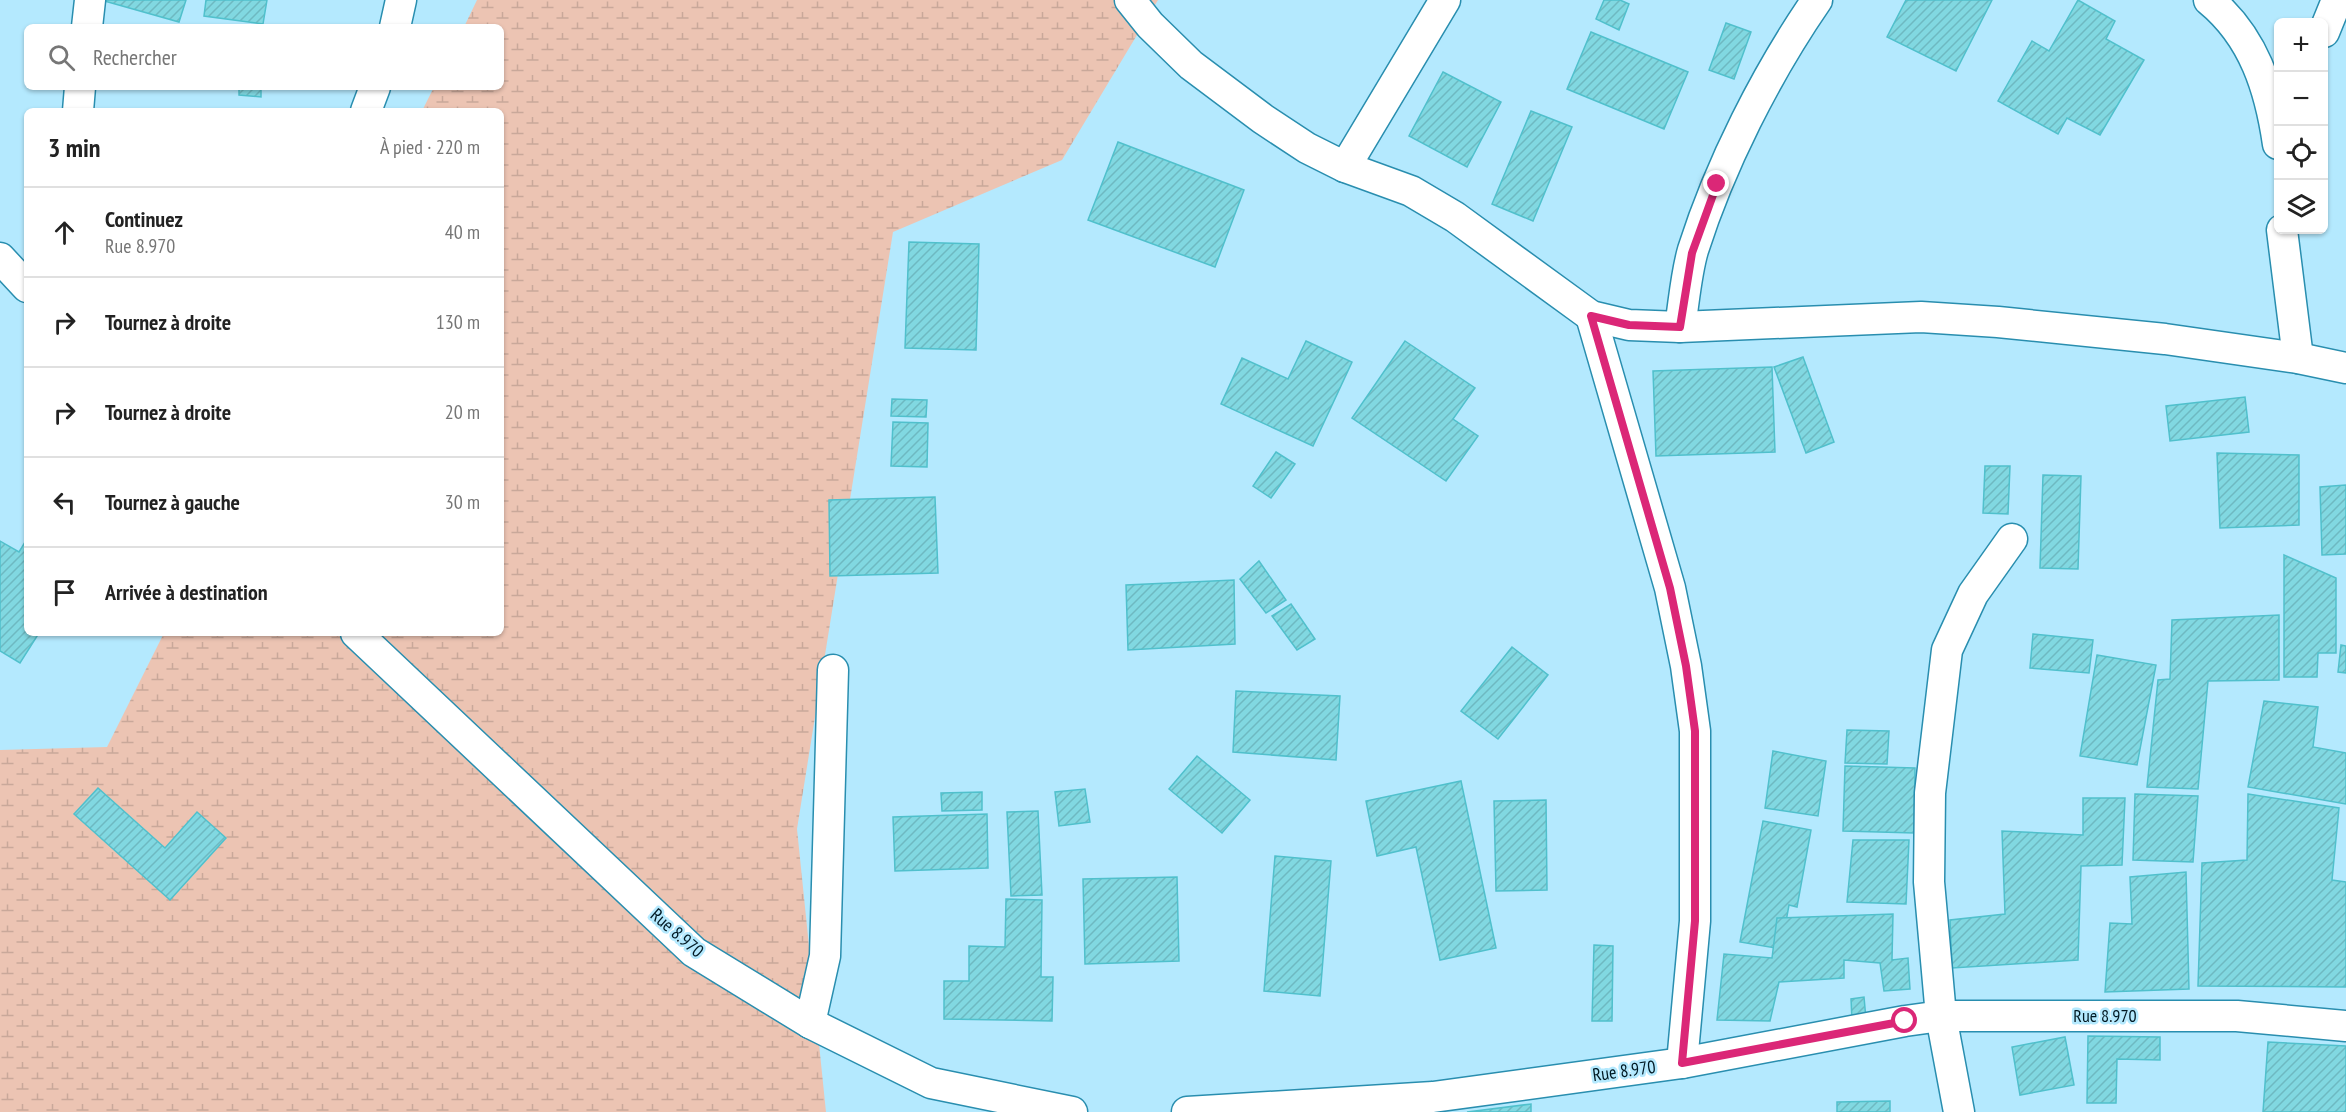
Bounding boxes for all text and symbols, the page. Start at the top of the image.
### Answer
map controls [2274,18,2328,234]
button: + [2274,18,2328,72]
search box [24,24,504,90]
icon: search [45,41,78,74]
text: Rechercher [93,43,177,71]
button: − [2274,72,2328,126]
button: locate [2274,126,2328,180]
text: 3 min [48,131,101,164]
text: À pied · 220 m [380,134,480,160]
route end [1703,170,1729,196]
button: layers [2274,180,2328,234]
text: Continuez [105,205,183,233]
icon: ahead [48,216,81,249]
text: 40 m [445,219,480,245]
text: Rue 8.970 [105,233,175,259]
icon: right [48,306,81,339]
text: Tournez à droite [105,308,231,336]
text: 130 m [436,309,480,335]
icon: right [48,396,81,429]
text: Tournez à droite [105,398,231,426]
text: 20 m [445,399,480,425]
icon: left [48,486,81,519]
text: Tournez à gauche [105,488,240,516]
text: 30 m [445,489,480,515]
icon: arrive [48,576,81,609]
text: Arrivée à destination [105,578,268,606]
street label: Rue 8.970 [646,903,709,962]
street label: Rue 8.970 [2073,1004,2137,1027]
route start [1891,1007,1917,1033]
street label: Rue 8.970 [1591,1055,1657,1086]

